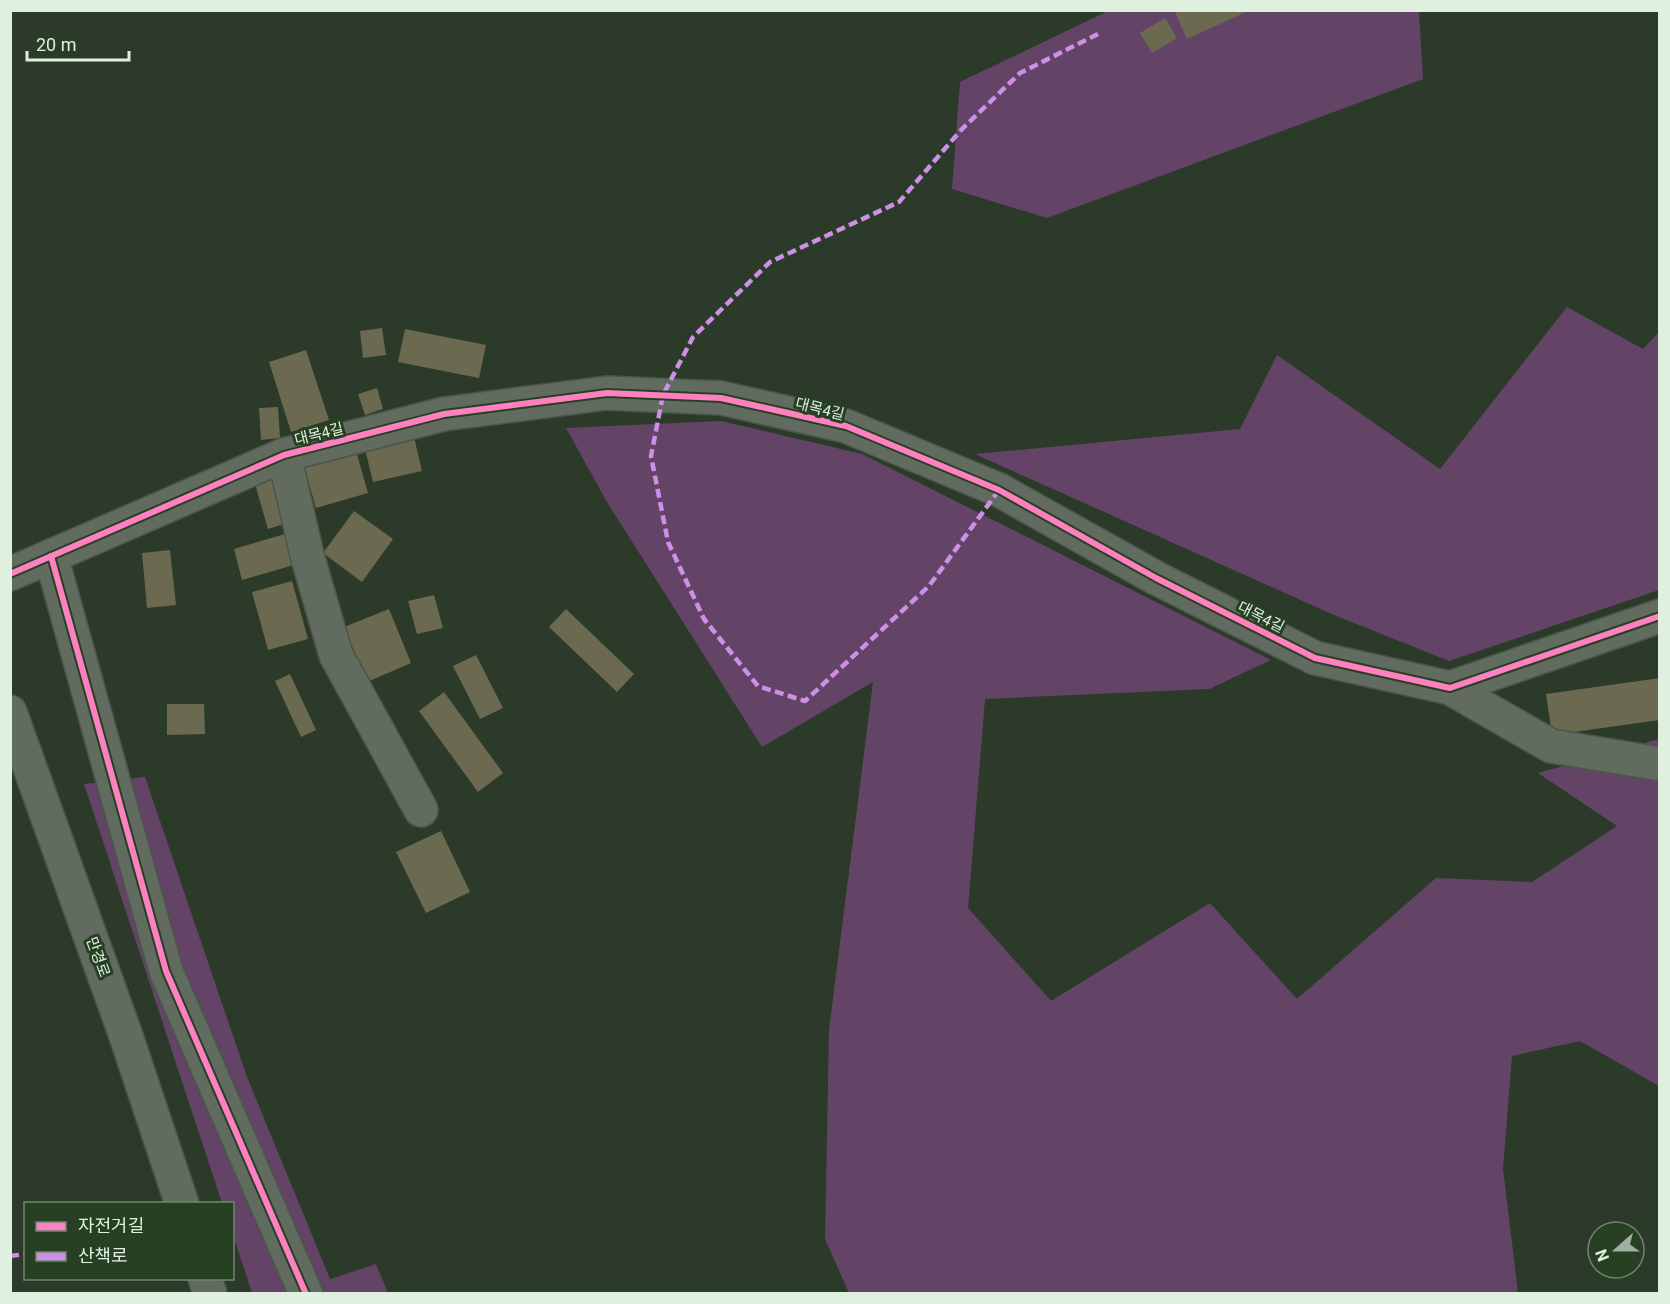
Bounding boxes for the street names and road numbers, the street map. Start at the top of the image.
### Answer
street label: 대목4길 [794,394,846,424]
street label: 대목4길 [293,419,345,449]
street label: 대목4길 [1235,598,1287,636]
street label: 만경로 [82,934,114,980]

